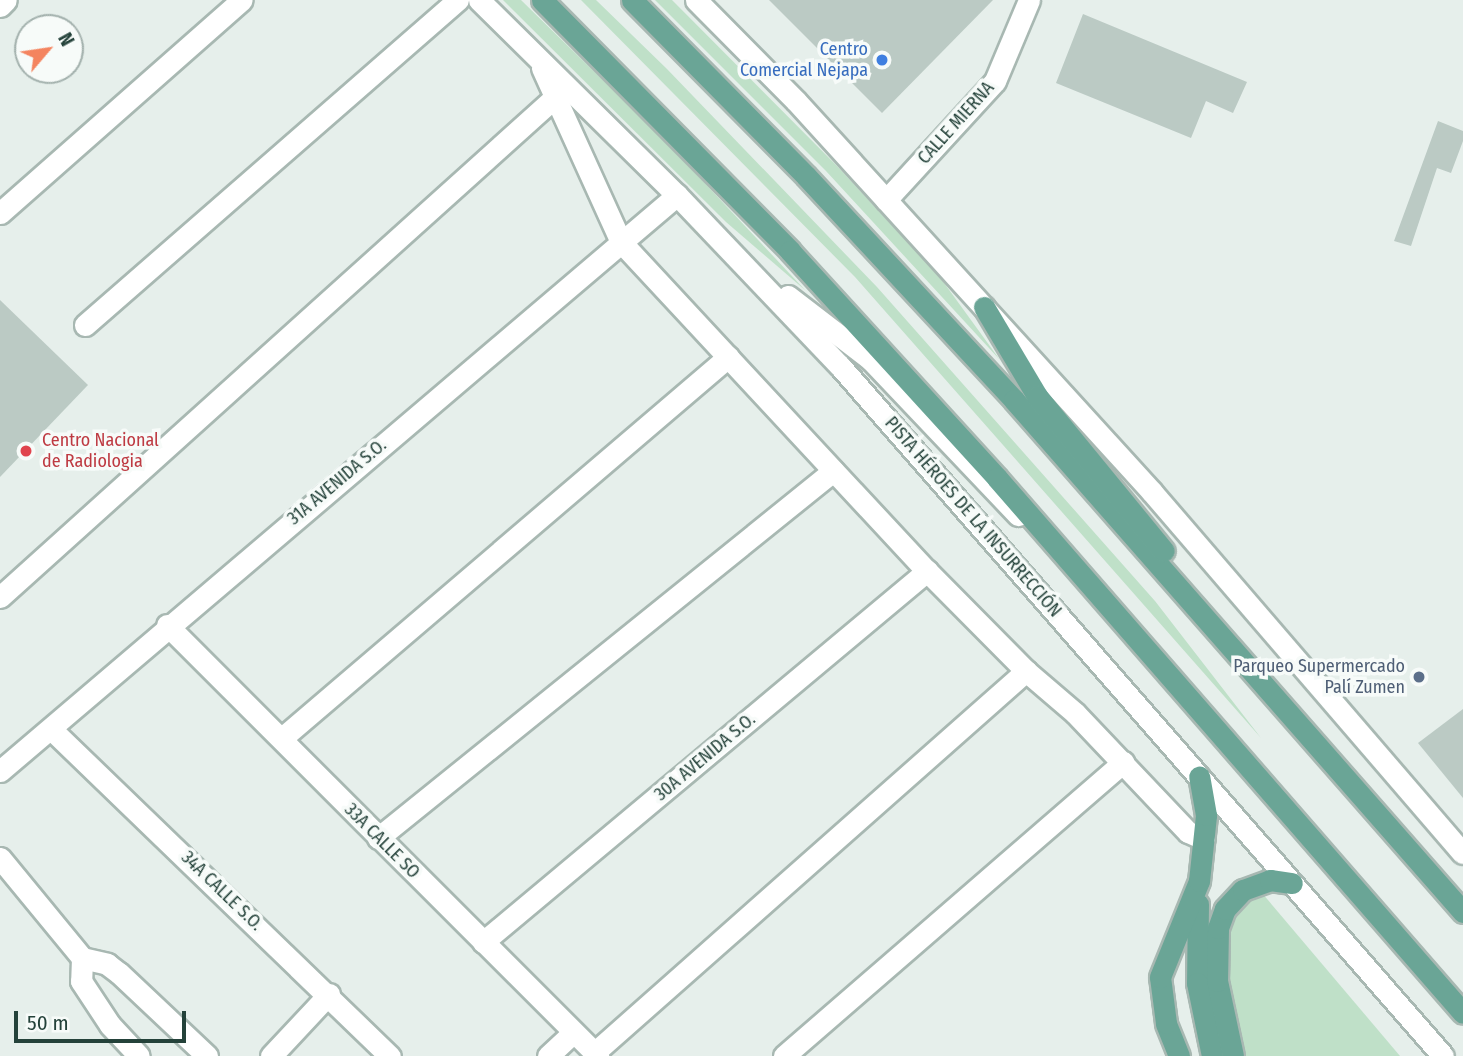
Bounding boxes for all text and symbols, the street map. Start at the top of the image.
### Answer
north arrow [14,14,84,84]
text: N [53,29,79,50]
place label: Centro Comercial Nejapa [740,39,868,82]
marker: Centro Comercial Nejapa [874,52,890,68]
street label: CALLE MIERNA [913,77,999,169]
street label: PISTA HÉROES DE LA INSURRECCIÓN [880,412,1066,622]
place label: Centro Nacional de Radiologia [42,430,159,472]
street label: 31A AVENIDA S.O. [283,435,391,529]
marker: Centro Nacional de Radiologia [16,441,36,461]
place label: Parqueo Supermercado Palí Zumen [1233,656,1405,698]
marker: Parqueo Supermercado Palí Zumen [1411,669,1427,685]
street label: 30A AVENIDA S.O. [650,709,760,805]
street label: 33A CALLE SO [340,799,424,883]
street label: 34A CALLE S.O. [177,847,267,935]
scale bar [18,996,189,1040]
text: 50 m [27,1010,69,1036]

